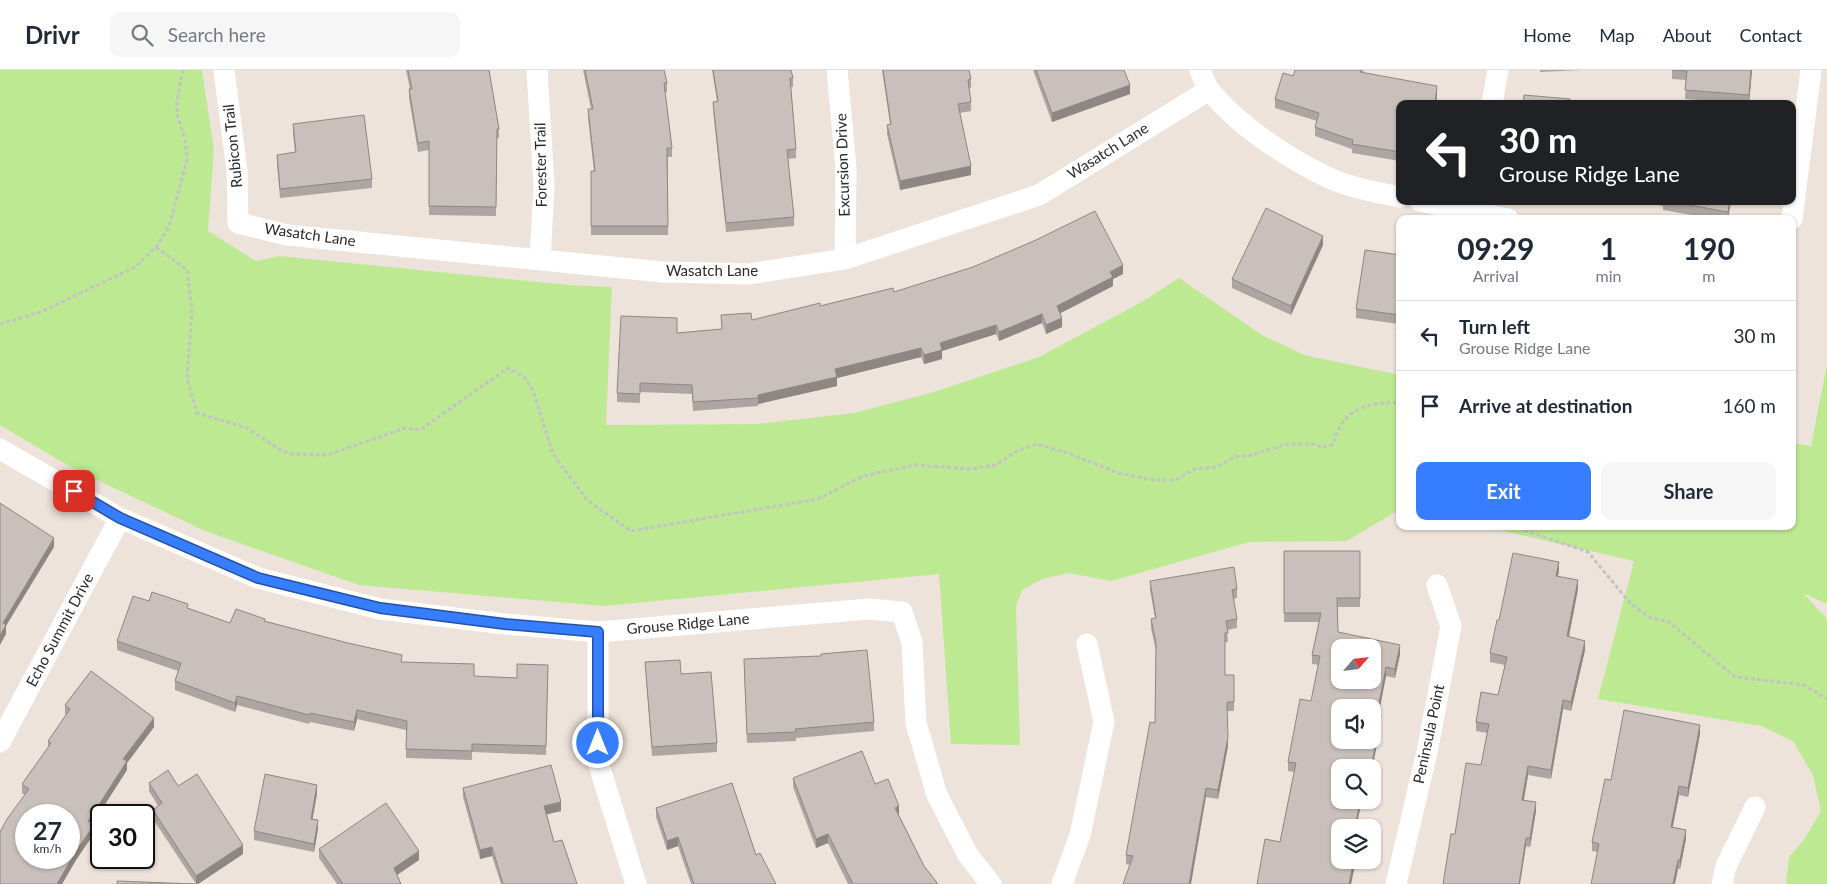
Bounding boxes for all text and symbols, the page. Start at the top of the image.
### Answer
search box [110,12,460,57]
text: Drivr [25,20,80,49]
icon: search [128,21,156,49]
text: Search here [168,23,266,46]
text: Home [1523,24,1571,46]
text: Map [1599,24,1635,46]
text: About [1663,24,1712,46]
text: Contact [1740,24,1802,46]
street label: Rubicon Trail [219,103,245,189]
street label: Excursion Drive [831,113,853,217]
street label: Wasatch Lane [1064,118,1151,182]
text: 30 m [1499,118,1577,160]
icon: left [1416,120,1481,185]
street label: Forester Trail [530,122,550,208]
text: Grouse Ridge Lane [1499,160,1680,187]
street label: Wasatch Lane [263,219,357,249]
text: 09:29 [1457,230,1534,266]
text: 1 [1600,230,1617,266]
text: 190 [1683,230,1735,266]
street label: Wasatch Lane [666,261,758,279]
text: Arrival [1473,266,1519,285]
text: min [1596,266,1622,285]
text: m [1702,266,1715,285]
text: Turn left [1459,315,1530,338]
icon: left [1416,322,1444,350]
text: 30 m [1733,324,1776,347]
text: Grouse Ridge Lane [1459,338,1591,357]
icon: arrive [1416,392,1444,420]
text: Arrive at destination [1459,394,1632,417]
text: 160 m [1722,394,1776,417]
button: Exit [1416,462,1591,520]
button: Share [1601,462,1776,520]
pin [53,470,95,512]
icon: arrive [60,477,88,505]
street label: Echo Summit Drive [22,570,97,689]
street label: Grouse Ridge Lane [626,609,750,637]
north arrow [1331,639,1381,689]
map controls [1331,639,1381,869]
street label: Peninsula Point [1409,682,1447,785]
button: sound [1331,699,1381,749]
position arrow [571,716,623,768]
button: search [1331,759,1381,809]
speed limit sign: 30 [90,804,155,869]
text: 27 [33,815,62,845]
button: layers [1331,819,1381,869]
text: km/h [33,841,62,856]

